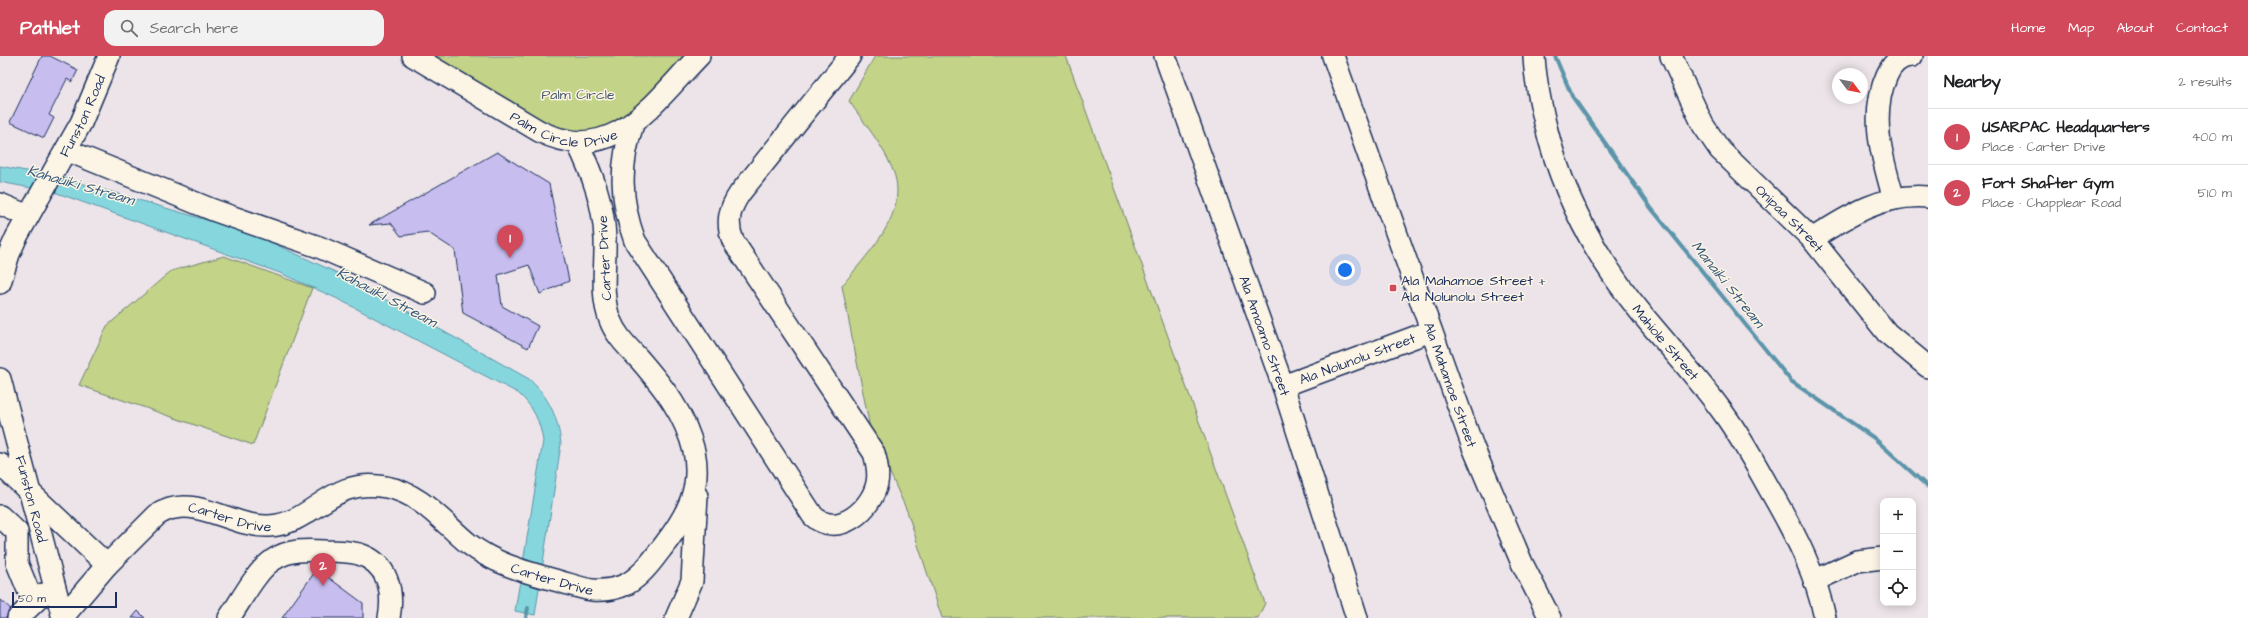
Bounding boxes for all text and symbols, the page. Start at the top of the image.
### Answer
search box [104,10,384,46]
text: Pathlet [20,15,80,42]
icon: search [118,17,140,39]
text: Search here [150,18,238,39]
text: Home [2011,18,2046,38]
text: Map [2068,18,2094,38]
text: About [2116,18,2154,38]
text: Contact [2176,18,2228,38]
north arrow [1832,68,1868,104]
text: Nearby [1944,70,2001,94]
street label: Funston Road [55,72,111,161]
text: 2 results [2178,73,2232,91]
park label: Palm Circle [541,85,615,105]
street label: Palm Circle Drive [506,107,621,153]
text: USARPAC Headquarters [1982,117,2150,138]
text: 1 [1956,128,1958,146]
text: 400 m [2191,128,2232,146]
text: Place · Carter Drive [1982,138,2105,156]
water label: Kahauiki Stream [25,160,138,211]
text: Fort Shafter Gym [1982,173,2114,194]
street label: Onipaa Street [1750,180,1828,257]
text: 2 [1953,184,1961,202]
text: 510 m [2198,184,2232,202]
text: Place · Chapplear Road [1982,194,2121,212]
street label: Carter Drive [593,215,617,301]
pin: 1 [497,225,523,258]
water label: Manaiki Stream [1686,236,1770,333]
your location [1335,260,1355,280]
water label: Kahauiki Stream [333,262,442,333]
place label: Ala Mahamoe Street + Ala Nolunolu Street [1401,271,1546,307]
street label: Ala Amoamo Street [1233,273,1295,399]
marker: Ala Mahamoe Street + Ala Nolunolu Street [1388,283,1398,293]
street label: Mahiole Street [1627,300,1703,385]
street label: Ala Mahamoe Street [1418,319,1481,451]
street label: Ala Nolunolu Street [1296,329,1419,390]
street label: Funston Road [10,453,52,545]
street label: Carter Drive [187,498,272,537]
map controls [1880,498,1916,606]
button: + [1880,498,1916,534]
button: − [1880,534,1916,570]
pin: 2 [310,553,336,586]
street label: Carter Drive [508,558,595,601]
button: locate [1880,570,1916,606]
scale bar [12,590,117,609]
text: 50 m [18,591,46,606]

